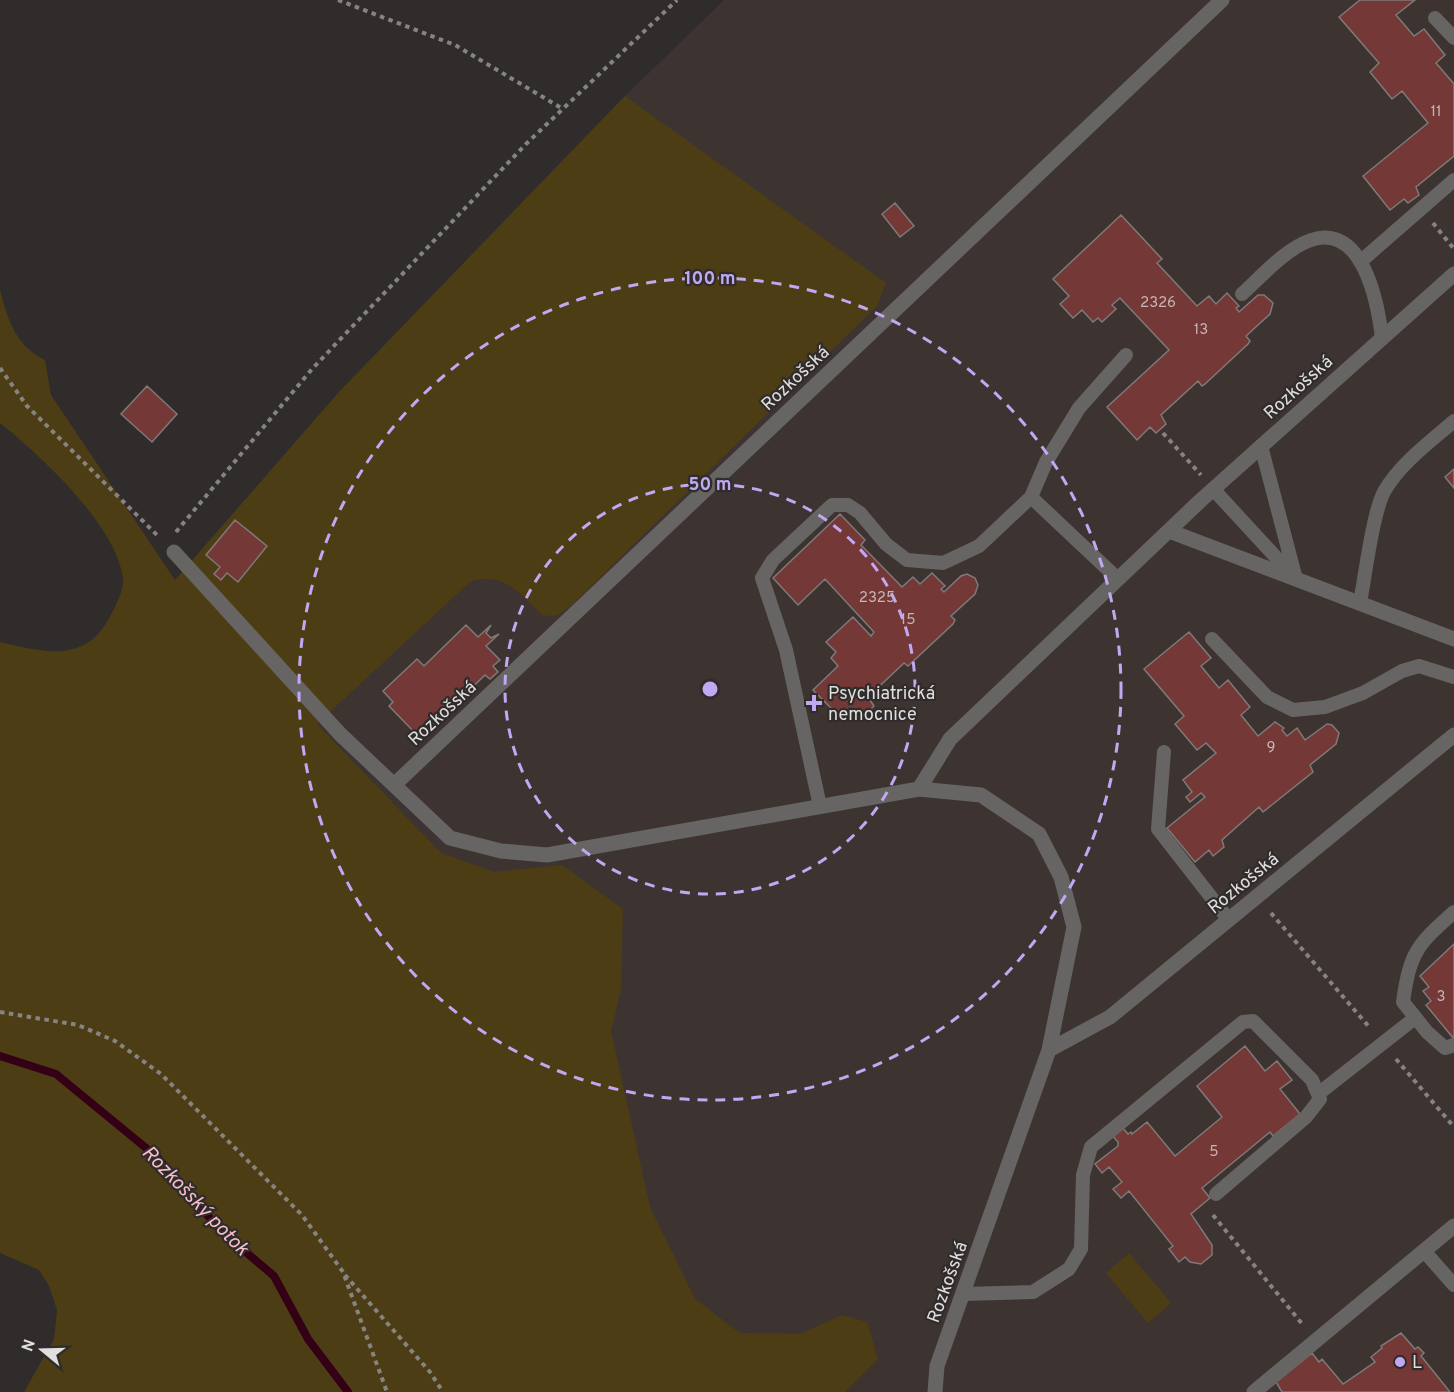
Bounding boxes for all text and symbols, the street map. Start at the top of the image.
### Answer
house number: 11 [1430,103,1442,122]
text: 100 m [684,268,736,291]
house number: 2326 [1140,294,1176,313]
house number: 13 [1194,321,1208,340]
street label: Rozkošská [757,342,835,417]
street label: Rozkošská [1260,351,1338,425]
text: 50 m [688,474,732,497]
house number: 2325 [859,589,895,608]
house number: 15 [901,611,915,630]
street label: Rozkošská [404,677,482,752]
centre of rings [700,679,720,699]
place label: Psychiatrická nemocnice [828,683,935,727]
marker: Psychiatrická nemocnice [805,694,823,712]
house number: 9 [1267,739,1275,758]
street label: Rozkošská [1204,848,1284,920]
house number: 3 [1436,988,1446,1007]
water label: Rozkošský potok [135,1141,255,1263]
house number: 5 [1209,1143,1219,1162]
street label: Rozkošská [923,1239,974,1327]
north arrow [12,1320,72,1380]
text: N [18,1337,41,1354]
place label: L [1412,1352,1422,1375]
marker: L [1393,1355,1407,1369]

